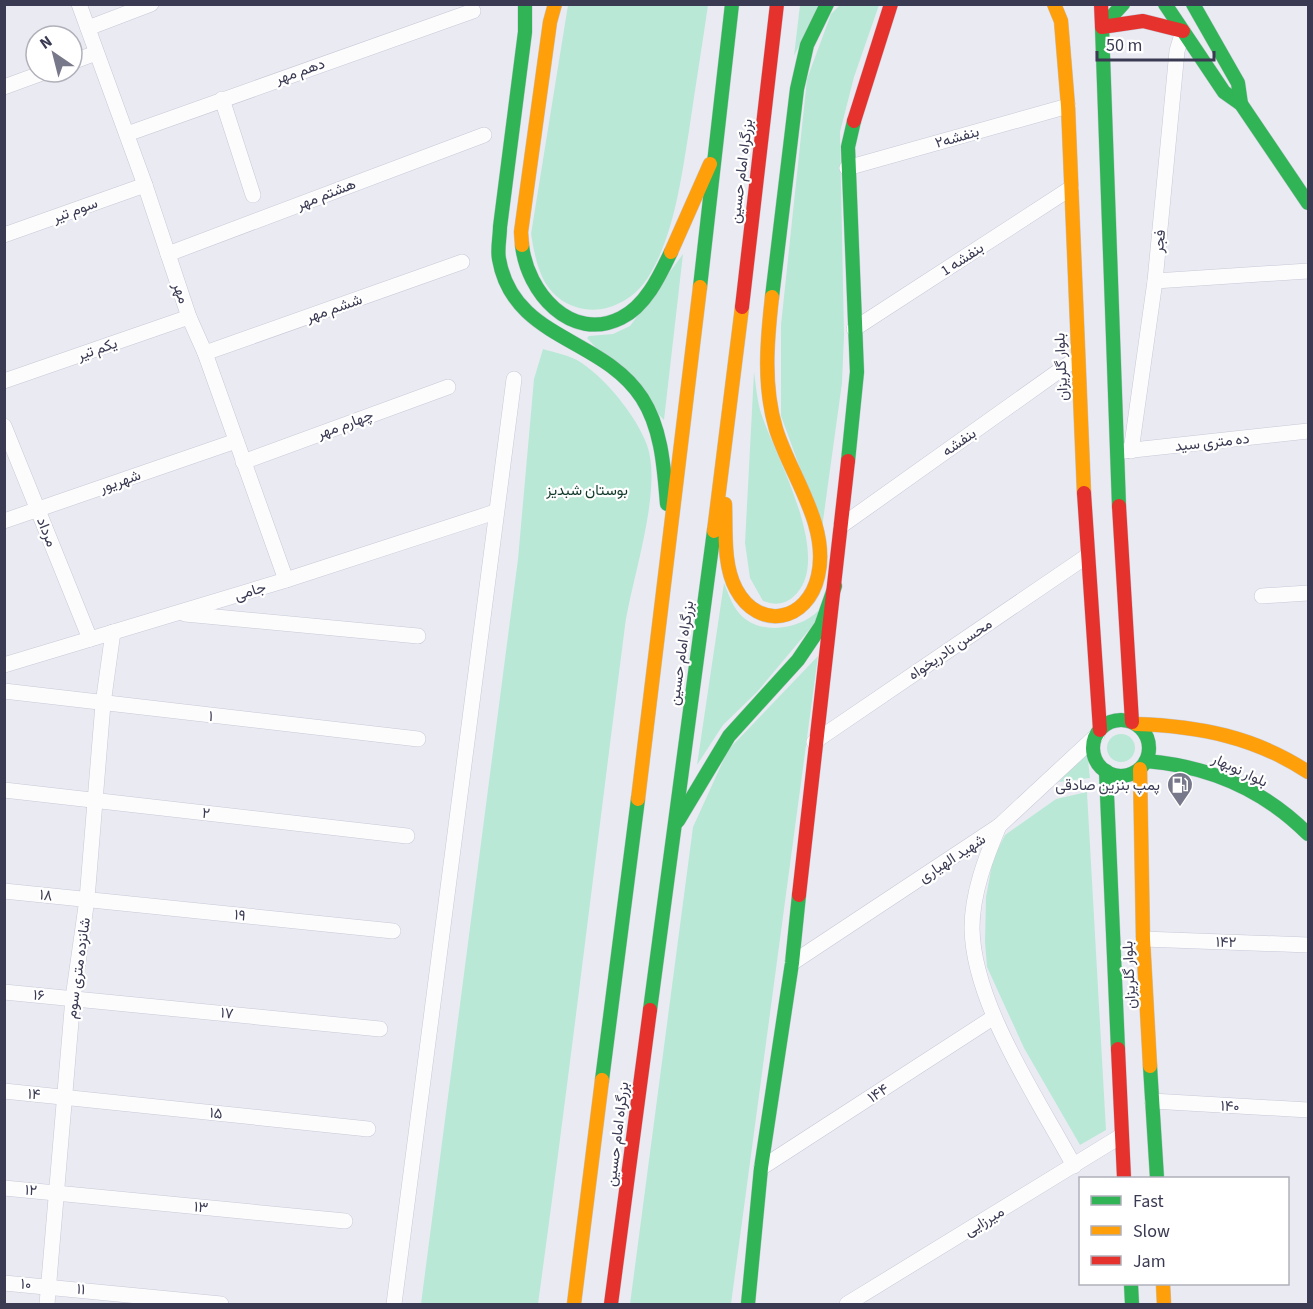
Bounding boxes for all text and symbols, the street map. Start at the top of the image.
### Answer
north arrow [24,24,84,84]
scale bar [1097,24,1214,62]
text: N [35,30,57,55]
text: 50 m [1106,33,1142,58]
street label: دهم مهر [272,53,328,90]
street label: بزرگراه امام حسین [725,117,758,225]
street label: بنفشه۲ [932,121,982,154]
street label: هشتم مهر [292,174,359,216]
street label: سوم تیر [49,193,101,229]
street label: فجر [1148,228,1171,255]
street label: بنفشه 1 [936,238,988,281]
street label: مهر [167,279,194,307]
street label: ششم مهر [302,289,365,328]
street label: بلوار گلریزان [1049,332,1074,402]
street label: یکم تیر [73,333,120,366]
street label: چهارم مهر [313,405,376,445]
street label: بنفشه [938,423,981,462]
street label: ده متری سید [1174,428,1251,457]
street label: شهریور [96,465,144,499]
park label: بوستان شبدیز [545,480,628,501]
street label: مرداد [31,514,62,550]
street label: جامی [232,577,269,606]
street label: بزرگراه امام حسین [664,599,699,707]
street label: محسن نادریخواه [904,614,996,685]
street label: ۱ [208,706,214,727]
street label: بلوار نوبهار [1208,748,1271,793]
fuel station icon: پمپ بنزین صادقی [1165,770,1195,808]
place label: پمپ بنزین صادقی [1055,775,1160,796]
street label: ۲ [201,803,211,824]
street label: شهید الهیاری [915,829,990,888]
street label: ۱۸ [38,884,54,907]
street label: ۱۹ [233,904,247,927]
street label: شانزده متری سوم [61,916,96,1020]
street label: ۱۴۲ [1215,932,1237,953]
street label: بلوار گلریزان [1117,940,1142,1010]
street label: ۱۶ [32,985,46,1006]
street label: ۱۷ [219,1002,235,1025]
street label: ۱۴۴ [864,1079,893,1108]
street label: بزرگراه امام حسین [601,1080,634,1188]
street label: ۱۴ [27,1083,42,1106]
street label: ۱۴۰ [1220,1096,1240,1117]
street label: ۱۵ [208,1102,224,1125]
legend [1079,1177,1289,1285]
street label: ۱۲ [24,1180,38,1202]
text: Fast [1133,1189,1164,1214]
street label: ۱۳ [193,1196,209,1219]
street label: میرزایی [960,1201,1008,1242]
text: Slow [1133,1219,1170,1244]
text: Jam [1133,1249,1166,1274]
street label: ۱۰ [20,1274,32,1295]
street label: ۱۱ [76,1279,86,1300]

